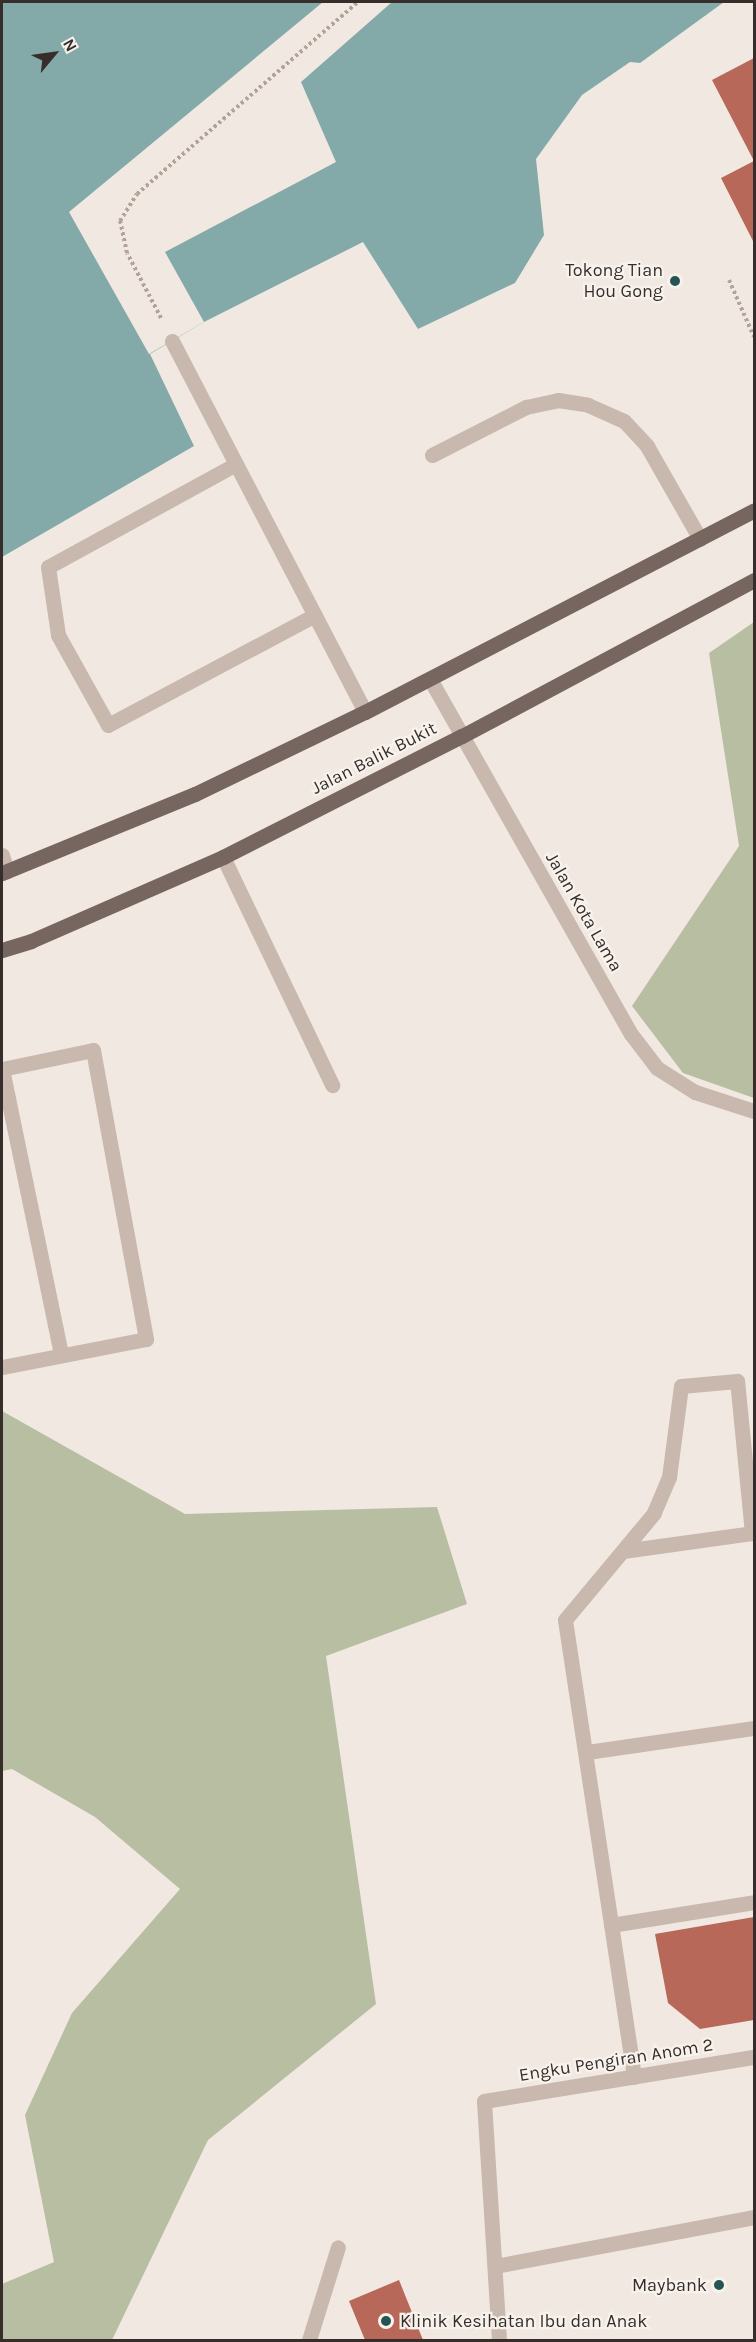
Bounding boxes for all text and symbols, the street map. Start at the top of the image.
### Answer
north arrow [24,24,84,84]
text: N [59,35,81,55]
place label: Tokong Tian Hou Gong [565,260,663,302]
marker: Tokong Tian Hou Gong [668,274,682,288]
street label: Jalan Balik Bukit [308,717,440,799]
street label: Jalan Kota Lama [541,849,627,975]
street label: Engku Pengiran Anom 2 [517,2034,715,2086]
place label: Maybank [632,2274,707,2296]
marker: Maybank [712,2278,726,2292]
place label: Klinik Kesihatan Ibu dan Anak [400,2310,647,2332]
marker: Klinik Kesihatan Ibu dan Anak [377,2312,395,2330]

